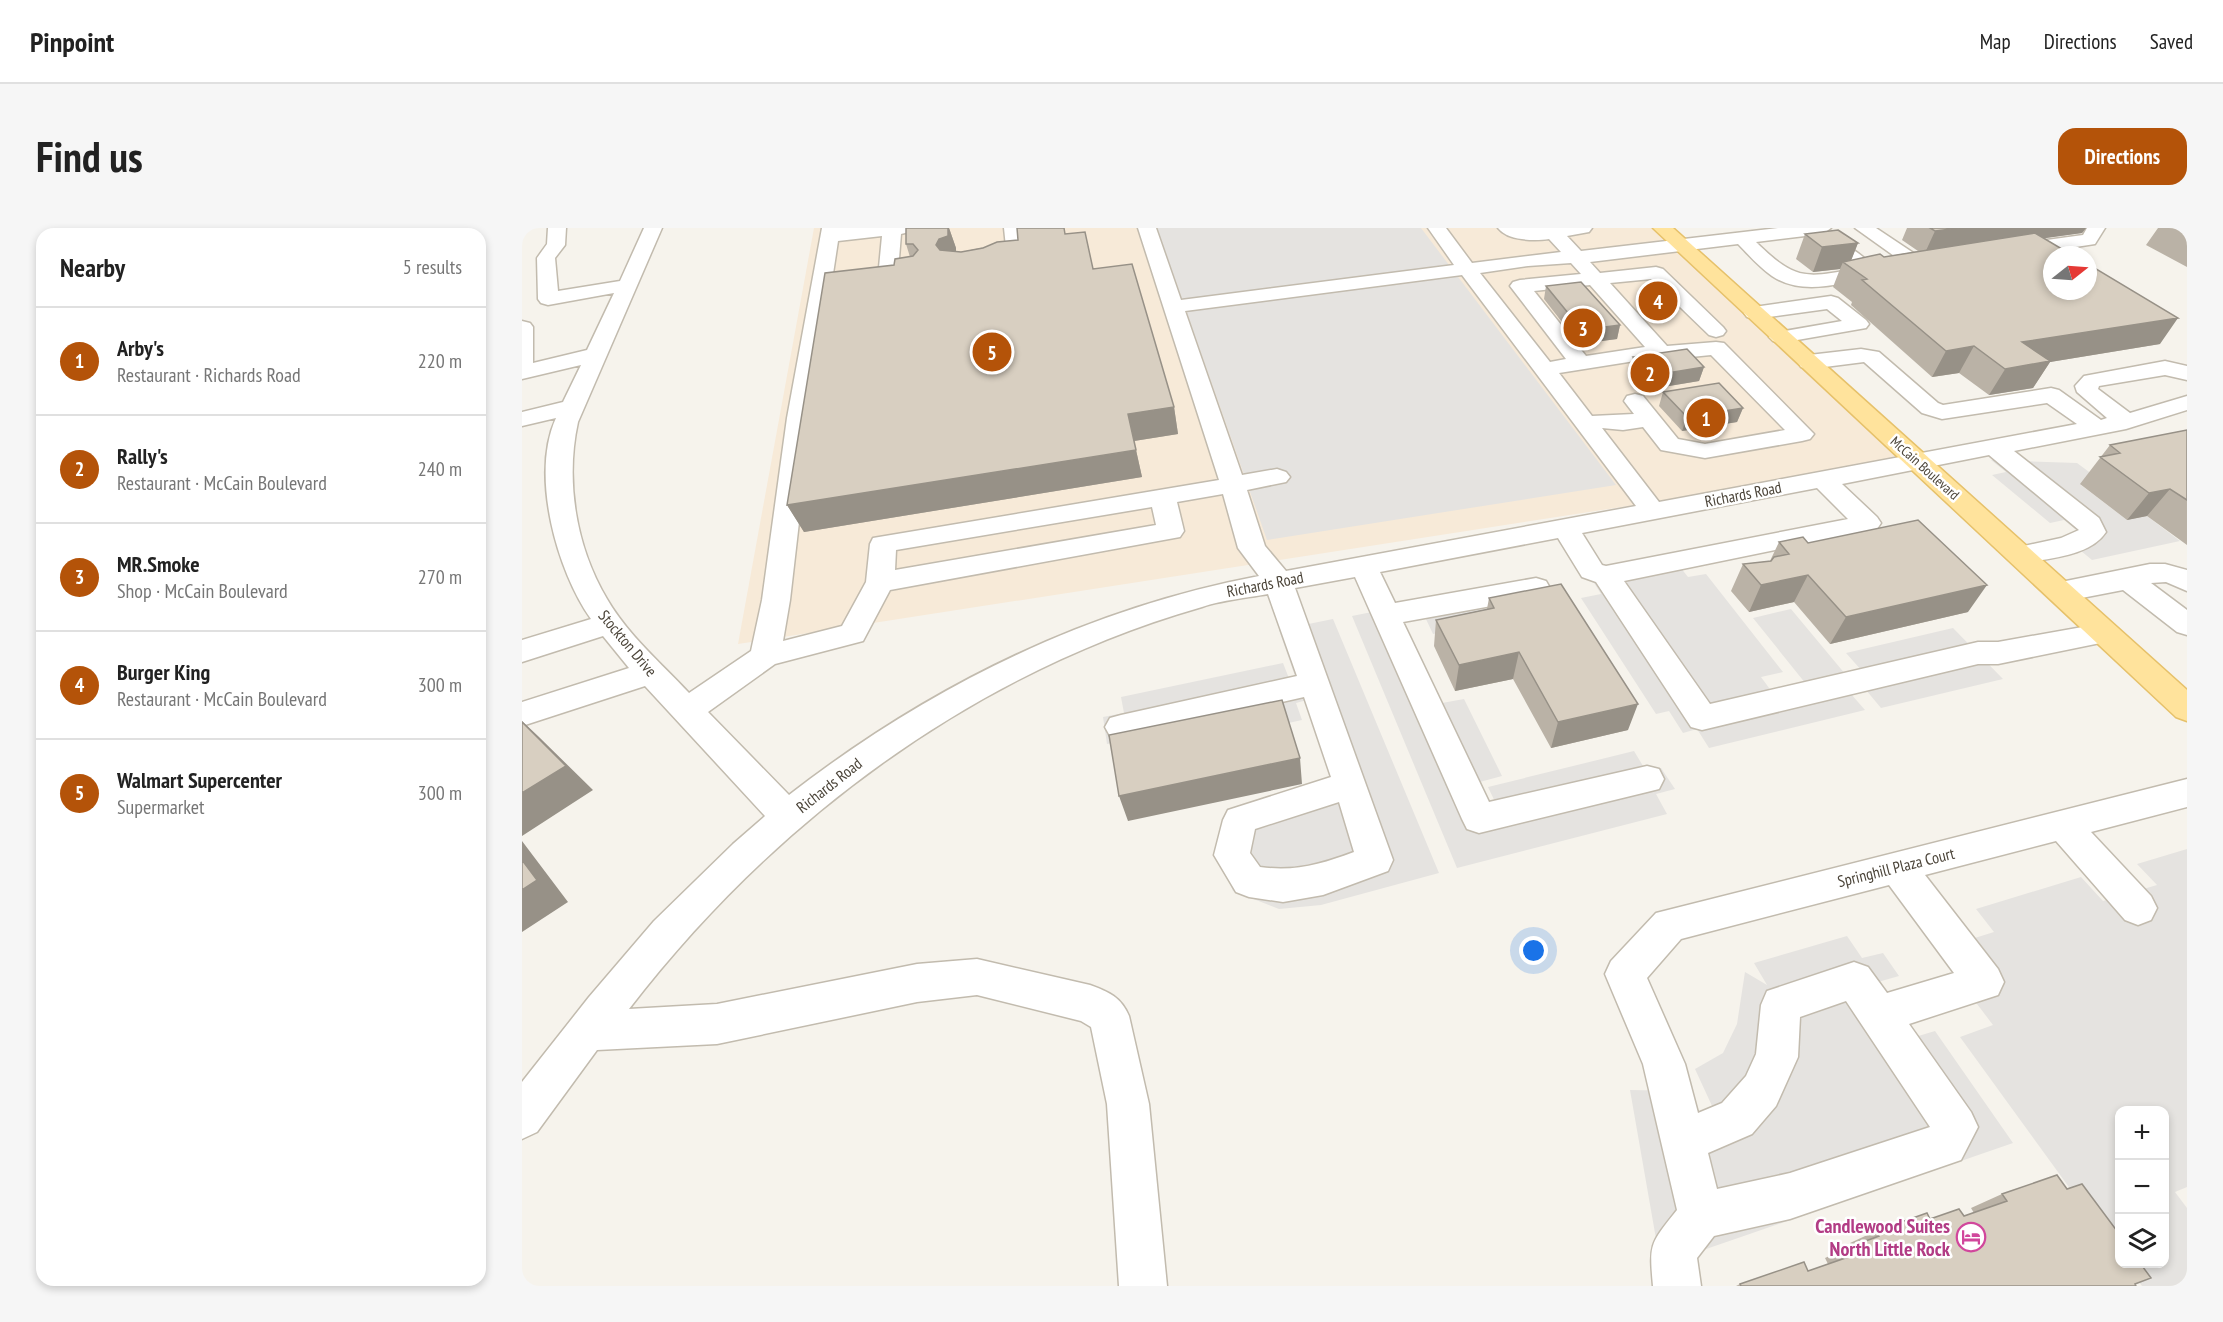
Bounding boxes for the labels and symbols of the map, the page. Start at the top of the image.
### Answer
north arrow [2043,246,2097,300]
pin: 4 [1638,278,1678,324]
pin: 3 [1564,306,1602,350]
pin: 5 [972,330,1012,374]
pin: 2 [1630,350,1670,396]
pin: 1 [1686,396,1726,441]
street label: McCain Boulevard [1887,432,1963,504]
street label: Richards Road [1703,477,1783,511]
street label: Richards Road [1225,567,1305,601]
street label: Stockton Drive [594,606,662,680]
street label: Richards Road [792,753,866,817]
street label: Springhill Plaza Court [1835,843,1957,891]
your location [1519,936,1548,965]
place label: Candlewood Suites North Little Rock [1815,1213,1951,1262]
hotel icon: Candlewood Suites North Little Rock [1955,1221,1987,1253]

